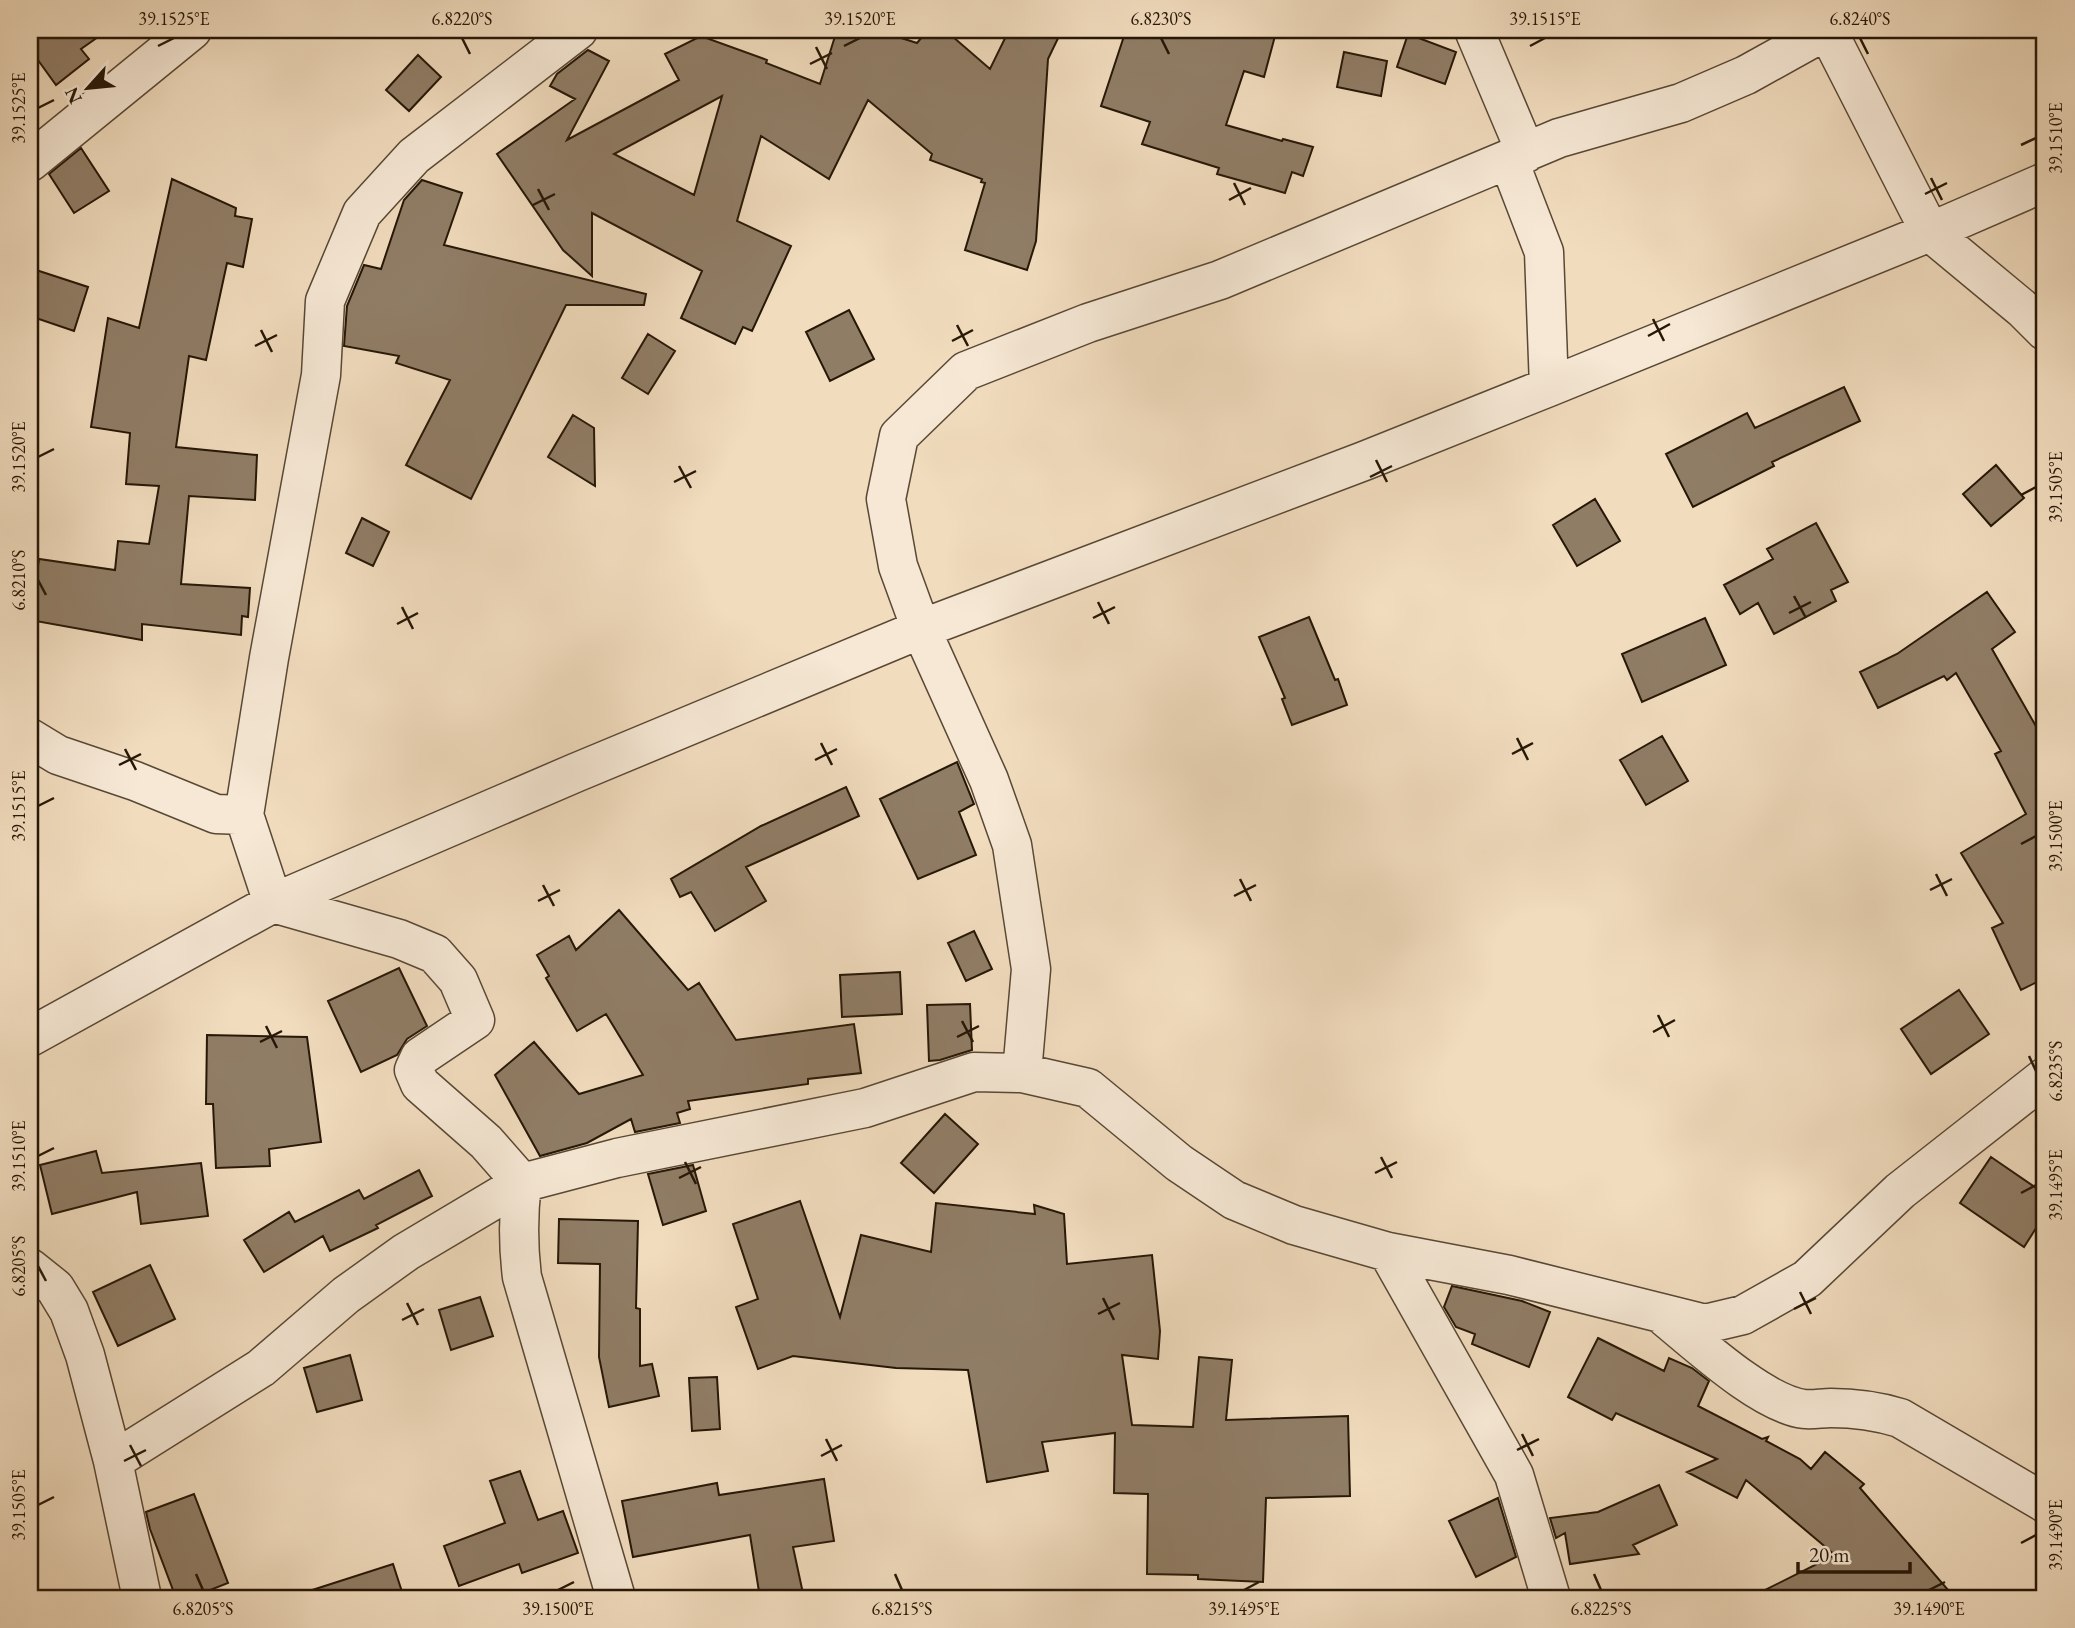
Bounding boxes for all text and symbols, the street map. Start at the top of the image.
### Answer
text: 39.1525°E [138,7,210,30]
text: 6.8220°S [432,7,492,30]
text: 39.1520°E [824,7,896,30]
text: 6.8230°S [1131,7,1191,30]
text: 39.1515°E [1509,7,1581,30]
text: 6.8240°S [1830,7,1890,30]
north arrow [52,52,122,122]
text: 39.1525°E [7,72,30,144]
text: N [58,82,88,108]
text: 39.1510°E [2044,102,2067,174]
text: 39.1520°E [7,421,30,493]
text: 39.1505°E [2044,451,2067,523]
text: 6.8210°S [7,550,30,610]
text: 39.1515°E [7,770,30,842]
text: 39.1500°E [2044,800,2067,872]
text: 6.8235°S [2044,1041,2067,1101]
text: 39.1510°E [7,1120,30,1192]
text: 39.1495°E [2044,1149,2067,1221]
text: 6.8205°S [7,1236,30,1296]
text: 39.1505°E [7,1469,30,1541]
text: 39.1490°E [2044,1499,2067,1571]
scale bar [1798,1530,1910,1574]
text: 20 m [1809,1541,1850,1568]
text: 6.8205°S [173,1597,233,1620]
text: 39.1500°E [522,1597,594,1620]
text: 6.8215°S [872,1597,932,1620]
text: 39.1495°E [1208,1597,1280,1620]
text: 6.8225°S [1571,1597,1631,1620]
text: 39.1490°E [1893,1597,1965,1620]

